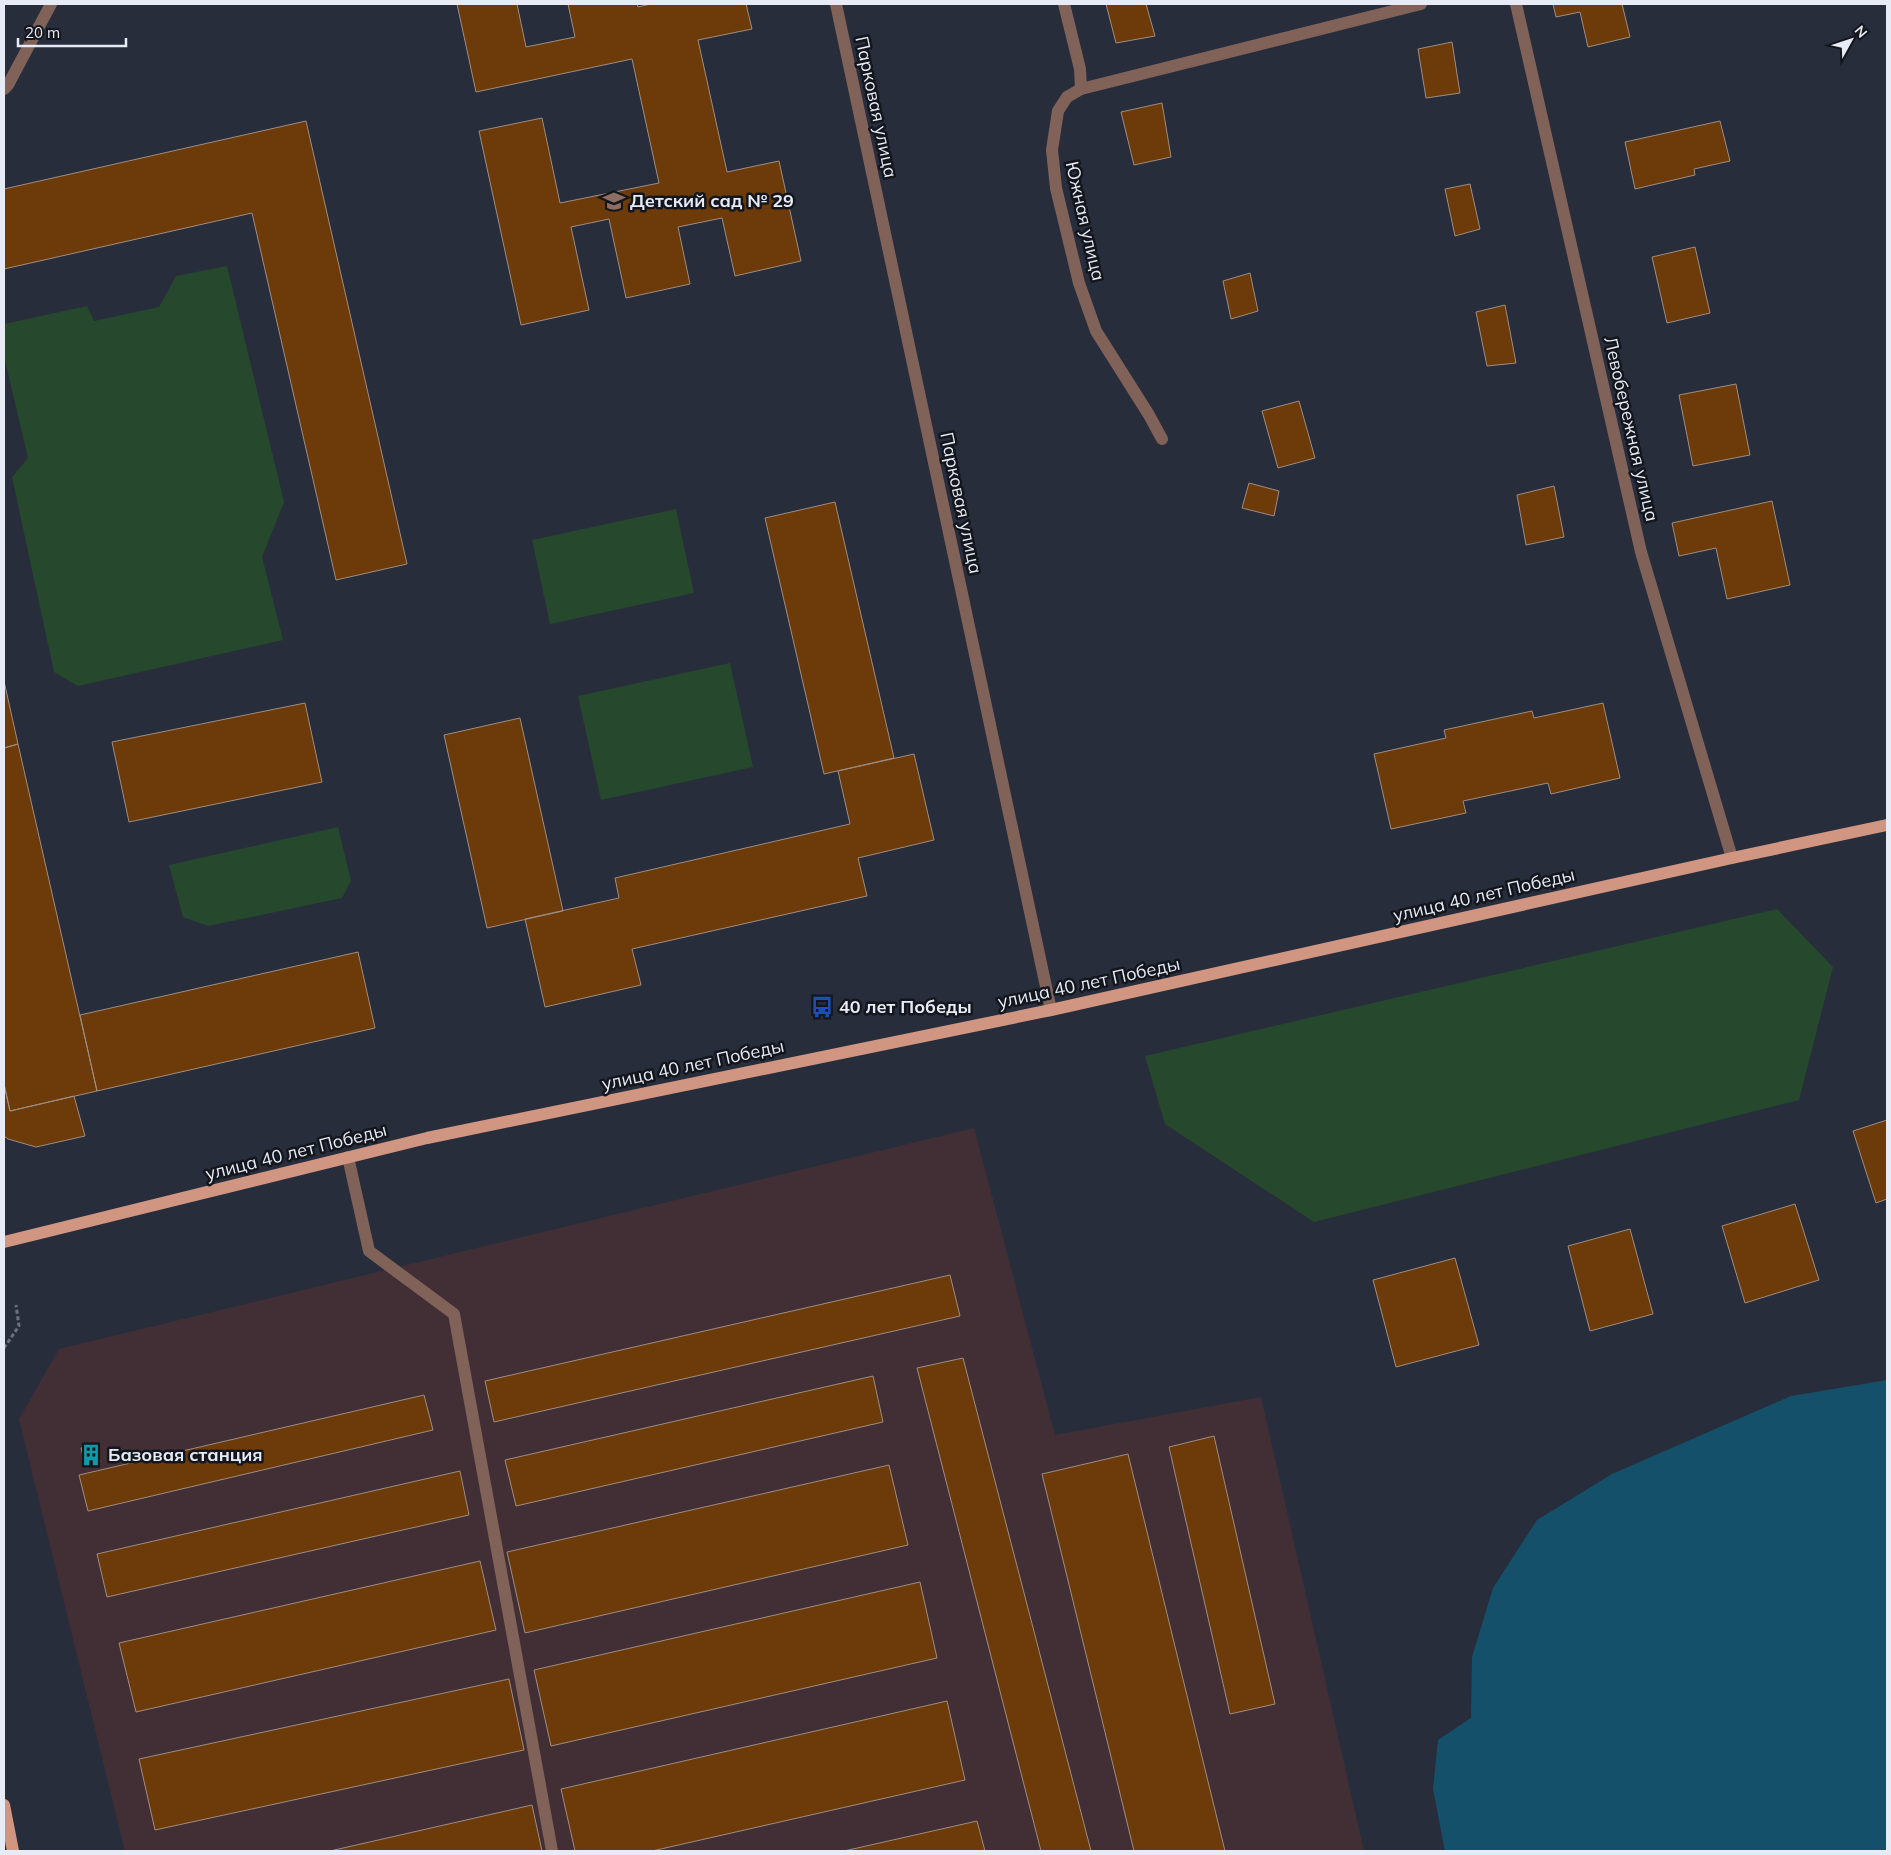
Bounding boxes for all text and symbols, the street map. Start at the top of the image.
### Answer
scale bar [18,15,125,47]
north arrow [1826,15,1876,65]
text: N [1851,22,1871,41]
text: 20 m [25,23,60,42]
street label: Парковая улица [850,34,903,180]
street label: Южная улица [1061,159,1110,283]
school or university icon: Детский сад № 29 [601,188,627,214]
place label: Детский сад № 29 [630,189,794,212]
street label: Левобережная улица [1599,334,1664,524]
street label: Парковая улица [935,430,988,576]
street label: улица 40 лет Победы [1391,862,1577,927]
street label: улица 40 лет Победы [996,952,1182,1013]
bus stop icon: 40 лет Победы [809,994,835,1020]
place label: 40 лет Победы [839,995,972,1018]
street label: улица 40 лет Победы [600,1034,786,1095]
street label: улица 40 лет Победы [203,1118,389,1185]
building icon: Базовая станция [78,1442,104,1468]
place label: Базовая станция [108,1443,263,1466]

